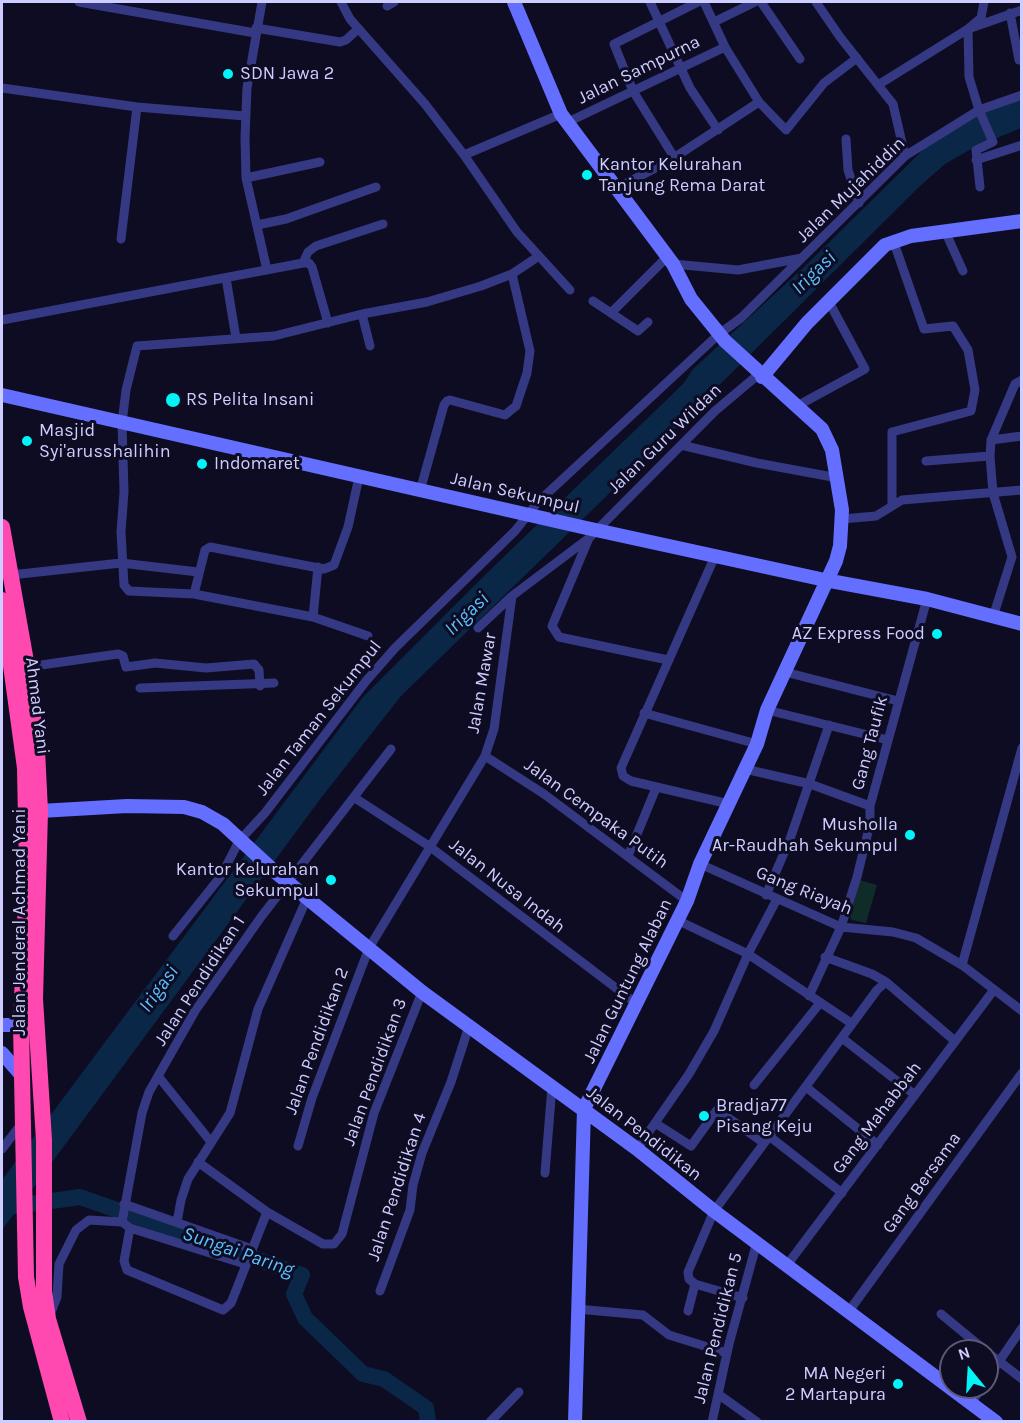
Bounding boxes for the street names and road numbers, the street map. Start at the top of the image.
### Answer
street label: Jalan Sampurna [574,31,704,109]
street label: Jalan Mujahiddin [792,133,910,247]
street label: Jalan Guru Wildan [604,379,726,499]
street label: Jalan Sekumpul [448,468,582,518]
street label: Jalan Mawar [463,631,501,735]
street label: Jalan Taman Sekumpul [252,636,386,800]
street label: Ahmad Yani [20,656,54,756]
street label: Gang Taufik [847,693,893,793]
street label: Jalan Cempaka Putih [520,754,672,874]
street label: Jalan Jenderal Achmad Yani [9,808,31,1036]
street label: Jalan Nusa Indah [445,834,569,938]
street label: Gang Riayah [753,862,855,920]
street label: Jalan Guntung Alaban [579,895,677,1067]
street label: Jalan Pendidikan 1 [150,912,250,1050]
street label: Jalan Pendidikan 2 [280,964,354,1118]
street label: Jalan Pendidikan 3 [338,995,412,1149]
street label: Gang Mahabbah [828,1058,926,1178]
street label: Jalan Pendidikan [582,1082,706,1186]
street label: Jalan Pendidikan 4 [363,1110,431,1264]
street label: Gang Bersama [878,1128,966,1238]
street label: Jalan Pendidikan 5 [689,1250,747,1406]

